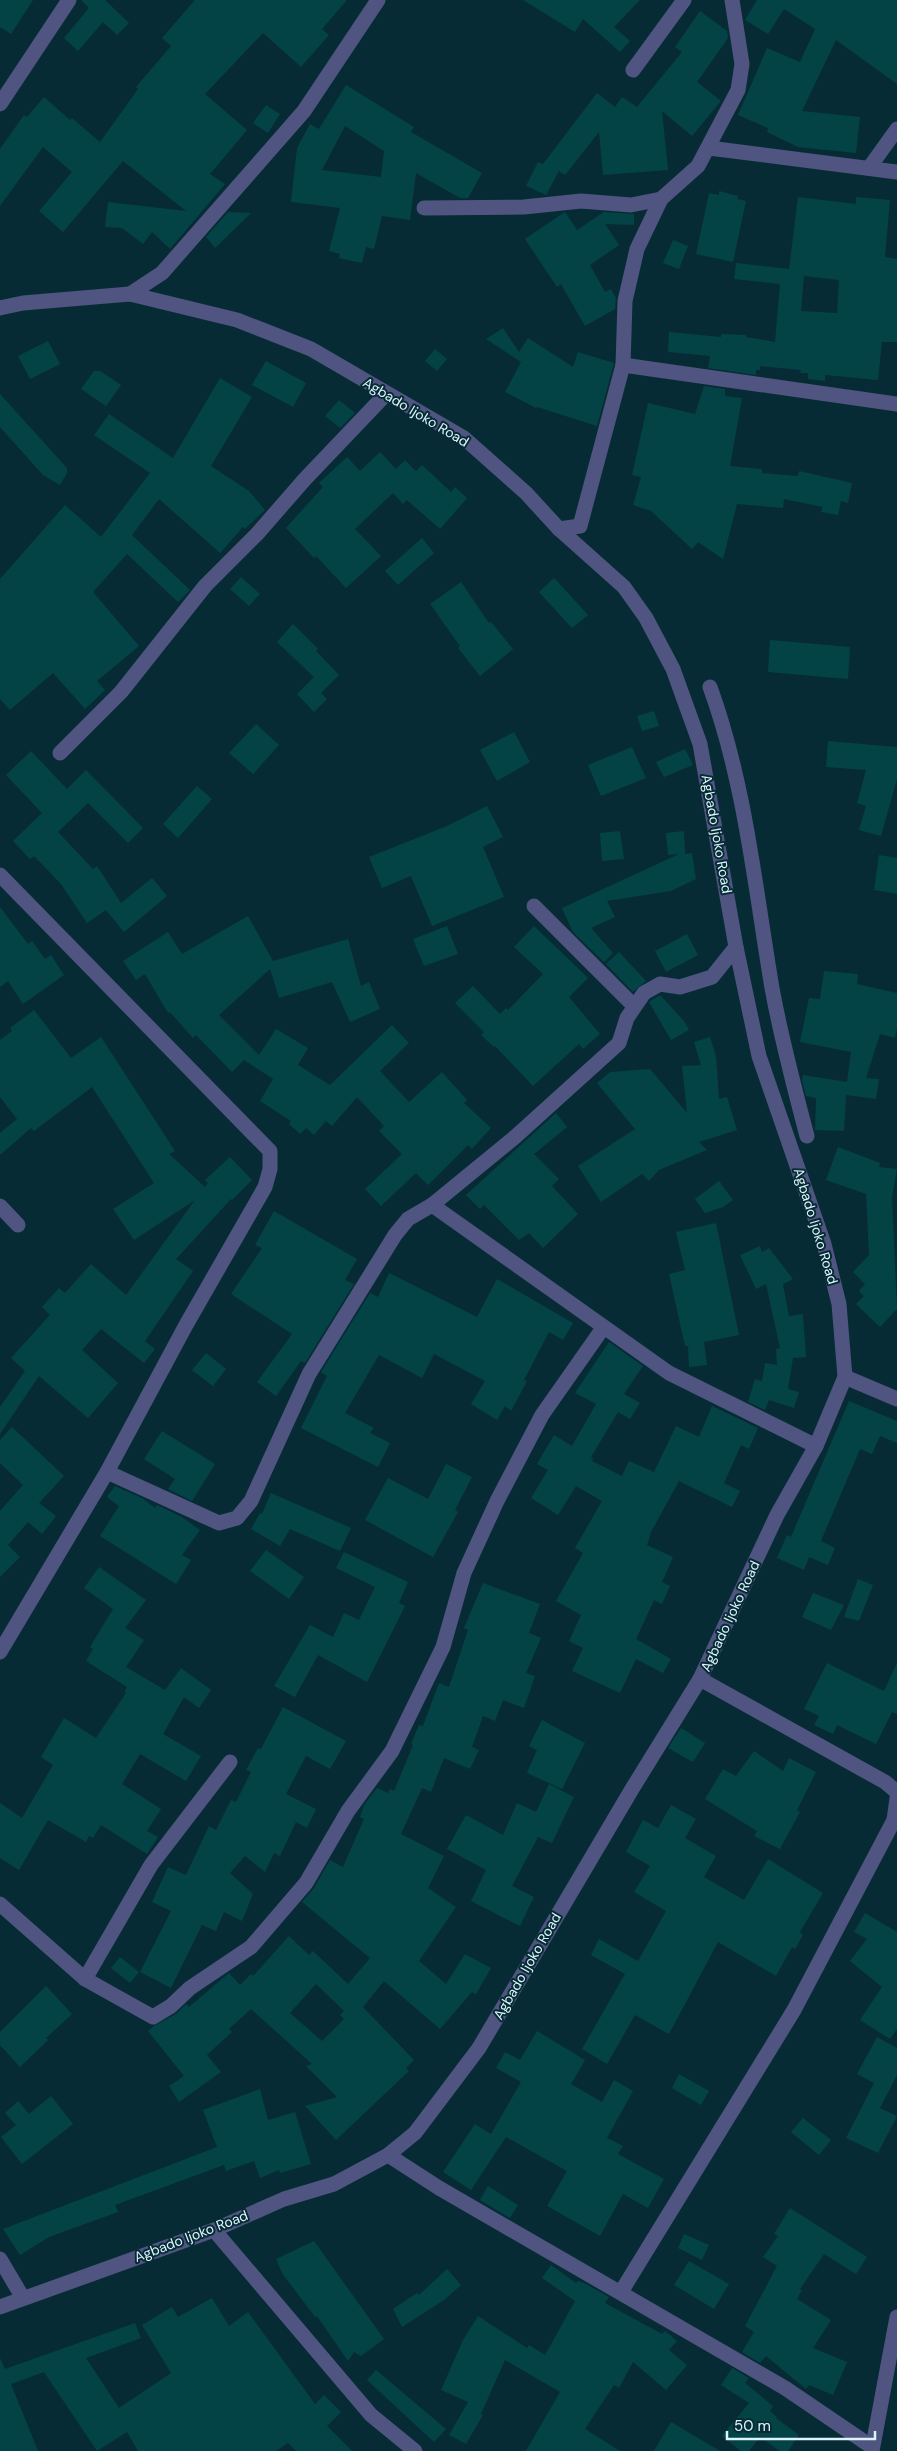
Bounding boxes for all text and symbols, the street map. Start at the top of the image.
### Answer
street label: Agbado Ijoko Road [360,373,472,451]
street label: Agbado Ijoko Road [698,773,736,895]
street label: Agbado Ijoko Road [790,1166,842,1286]
street label: Agbado Ijoko Road [696,1558,764,1674]
street label: Agbado Ijoko Road [489,1909,565,2023]
street label: Agbado Ijoko Road [132,2206,250,2266]
scale bar [727,2408,874,2440]
text: 50 m [734,2416,771,2436]

